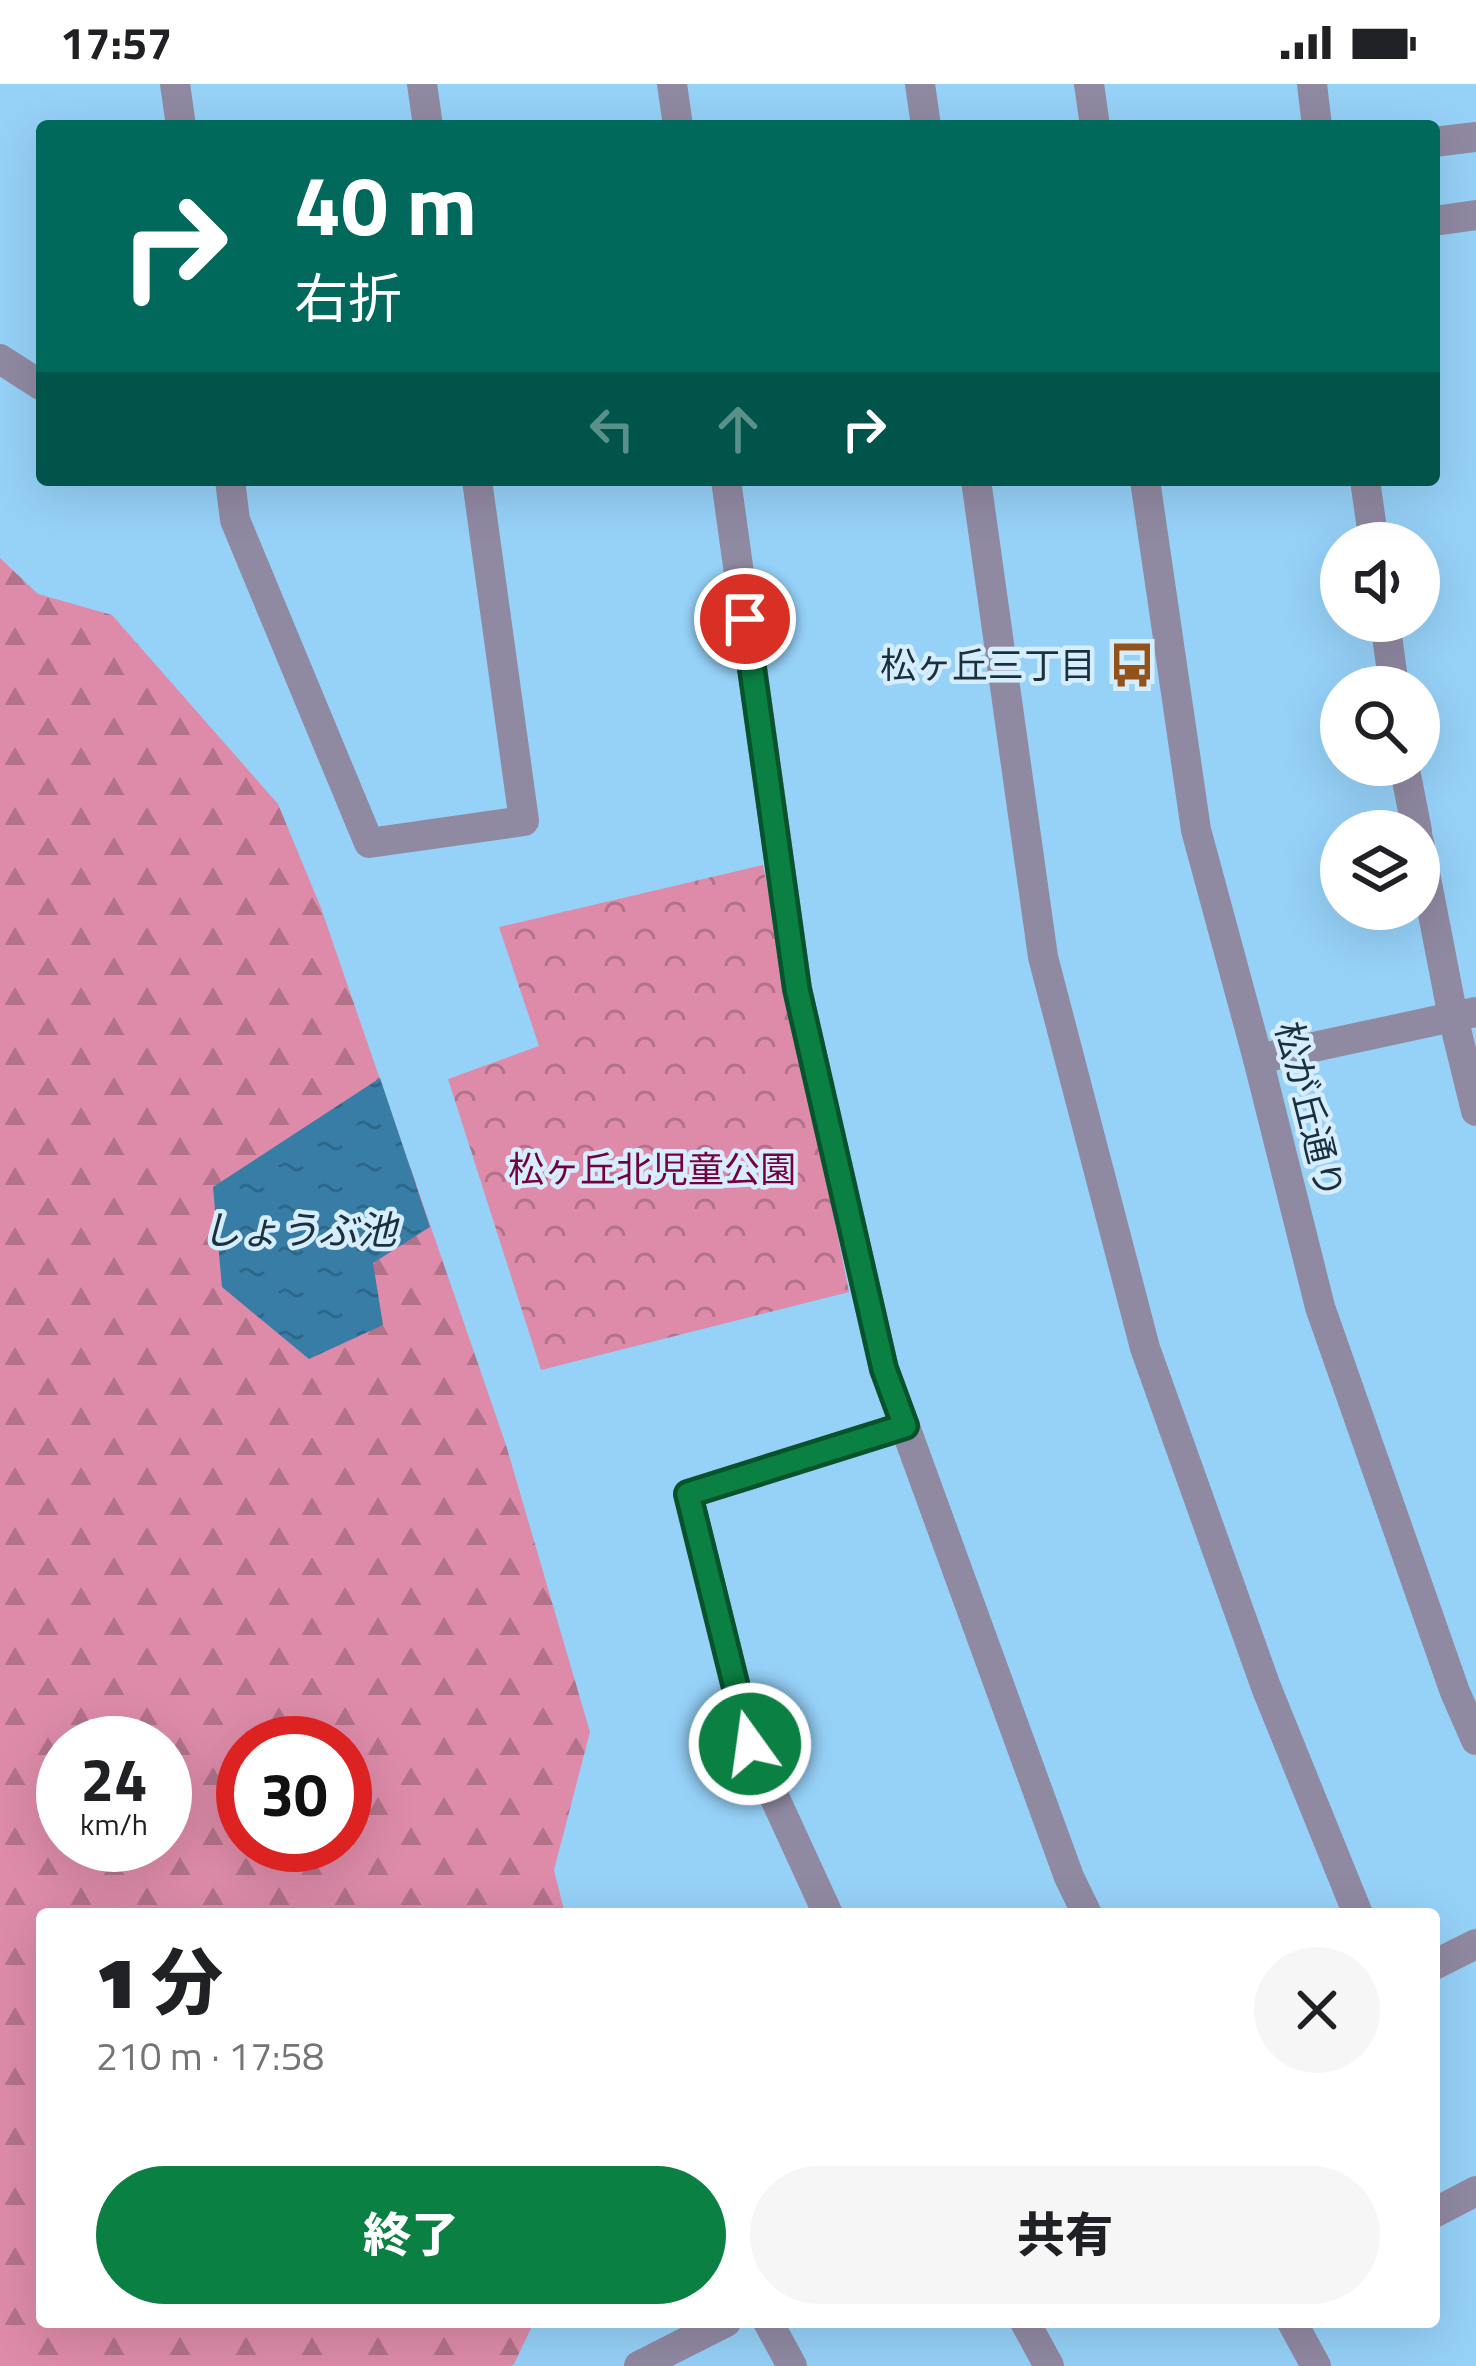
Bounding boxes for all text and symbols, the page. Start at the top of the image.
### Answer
text: 17:57 [60,8,172,76]
text: 40 m [294,140,477,268]
icon: right [96,168,252,324]
text: 右折 [294,257,402,339]
icon: left [579,396,645,462]
icon: ahead [705,396,771,462]
icon: right [831,396,897,462]
map controls [1320,522,1440,930]
button: sound [1320,522,1440,642]
pin [694,568,796,670]
icon: arrive [712,586,778,652]
place label: 松ヶ丘三丁目 [880,637,1096,692]
bus stop icon: 松ヶ丘三丁目 [1107,640,1157,690]
button: search [1320,666,1440,786]
button: layers [1320,810,1440,930]
street label: 松が丘通り [1262,1016,1359,1204]
park label: 松ヶ丘北児童公園 [508,1141,796,1196]
water label: しょうぶ池 [201,1200,400,1259]
position arrow [687,1681,813,1807]
speed limit sign: 30 [216,1716,372,1872]
text: 24 [80,1733,148,1824]
text: km/h [80,1801,148,1847]
text: 1 分 [96,1926,223,2036]
button: close [1254,1947,1380,2073]
text: 210 m · 17:58 [96,2026,324,2085]
button: 終了 [96,2166,726,2304]
button: 共有 [750,2166,1380,2304]

